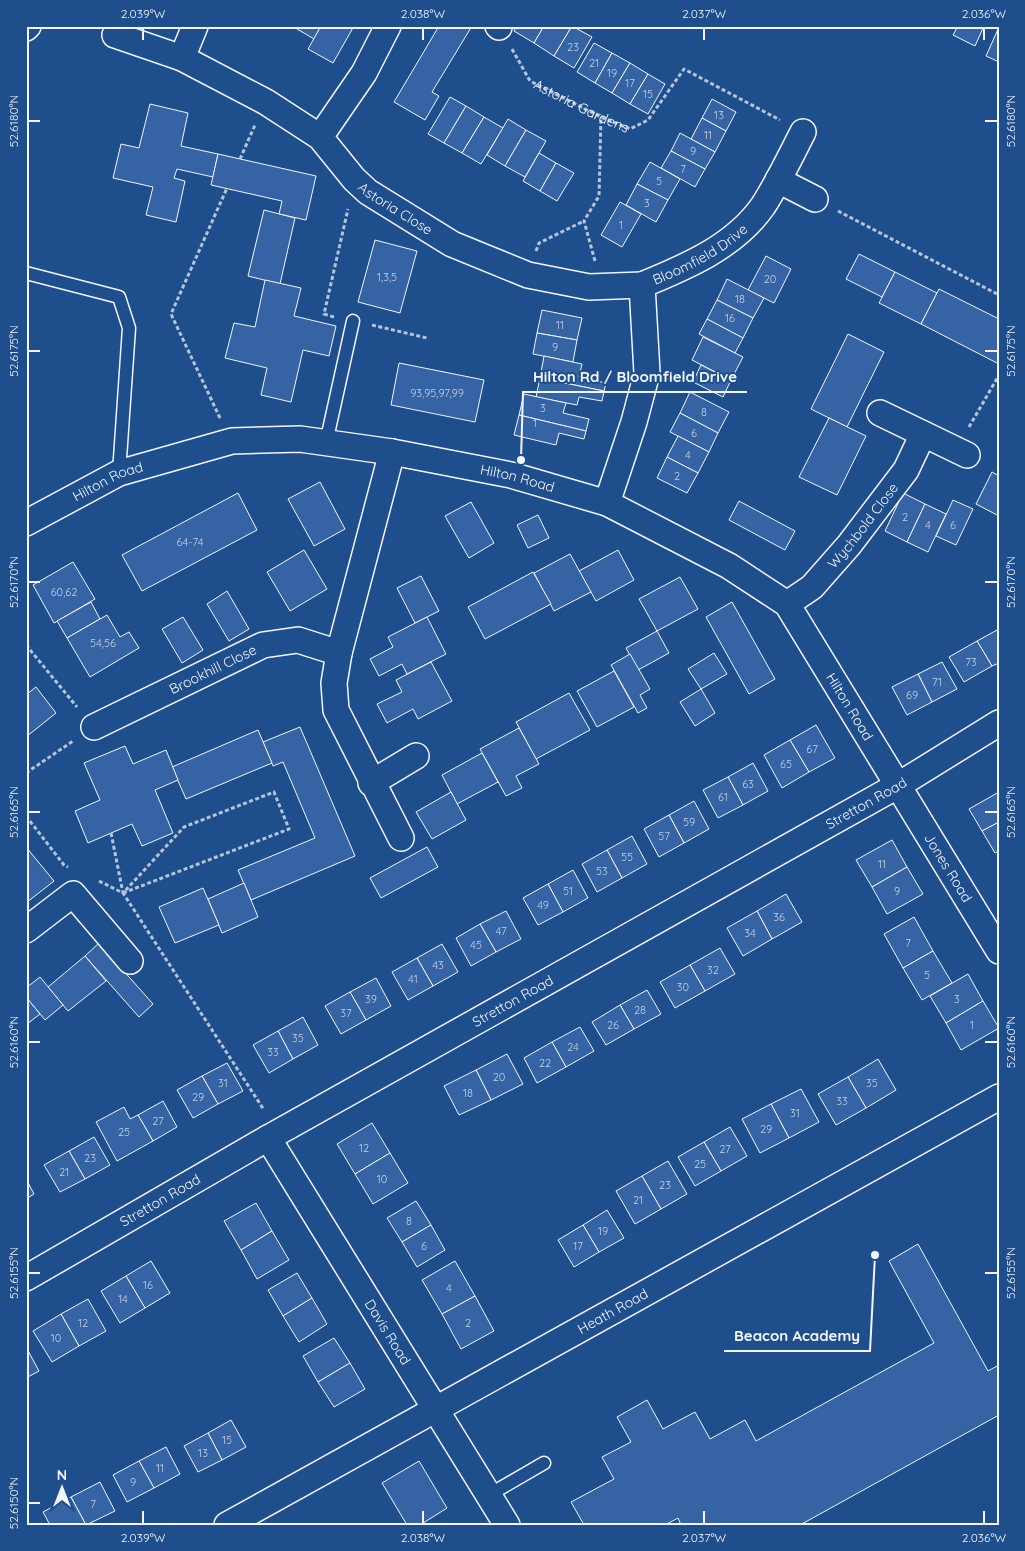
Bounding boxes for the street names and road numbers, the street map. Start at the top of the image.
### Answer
street label: Astoria Gardens [531,75,632,137]
street label: Astoria Close [354,178,436,239]
street label: Bloomfield Drive [650,220,751,289]
street label: Hilton Road [69,458,145,505]
street label: Hilton Road [479,460,557,496]
street label: Wychbold Close [824,479,902,572]
street label: Brookhill Close [166,641,260,698]
street label: Hilton Road [822,669,877,744]
street label: Stretton Road [822,773,910,833]
street label: Jones Road [920,830,976,906]
street label: Stretton Road [469,971,556,1031]
street label: Stretton Road [117,1170,204,1231]
street label: Heath Road [574,1284,651,1338]
street label: Davis Road [361,1296,415,1368]

